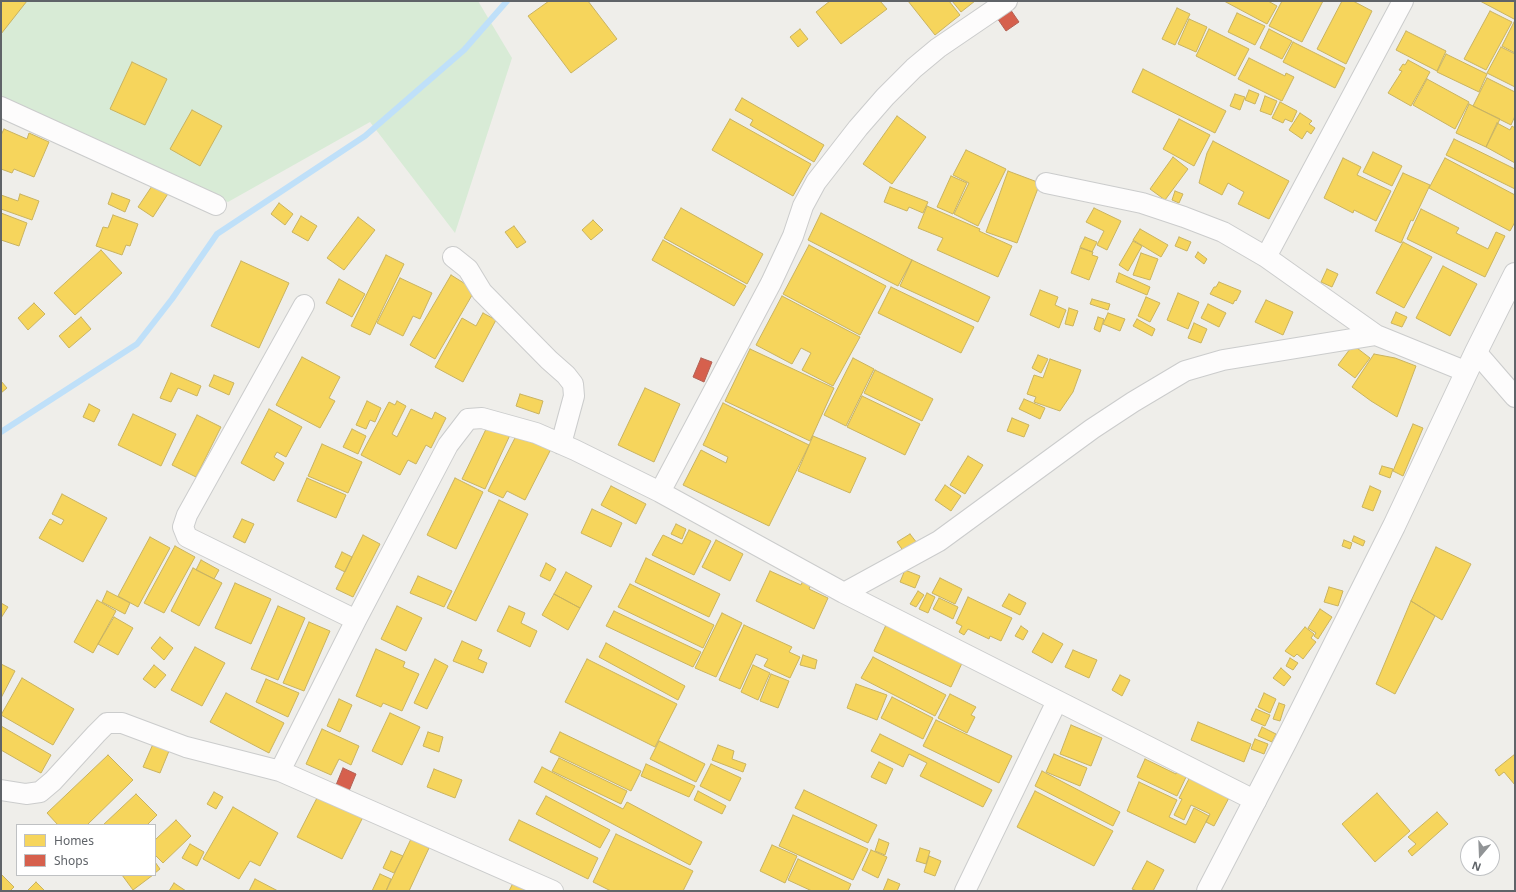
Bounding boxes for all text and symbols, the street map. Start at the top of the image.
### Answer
legend [16,824,156,876]
text: Homes [54,832,94,849]
north arrow [1460,836,1500,876]
text: Shops [54,852,88,869]
text: N [1470,858,1483,875]

